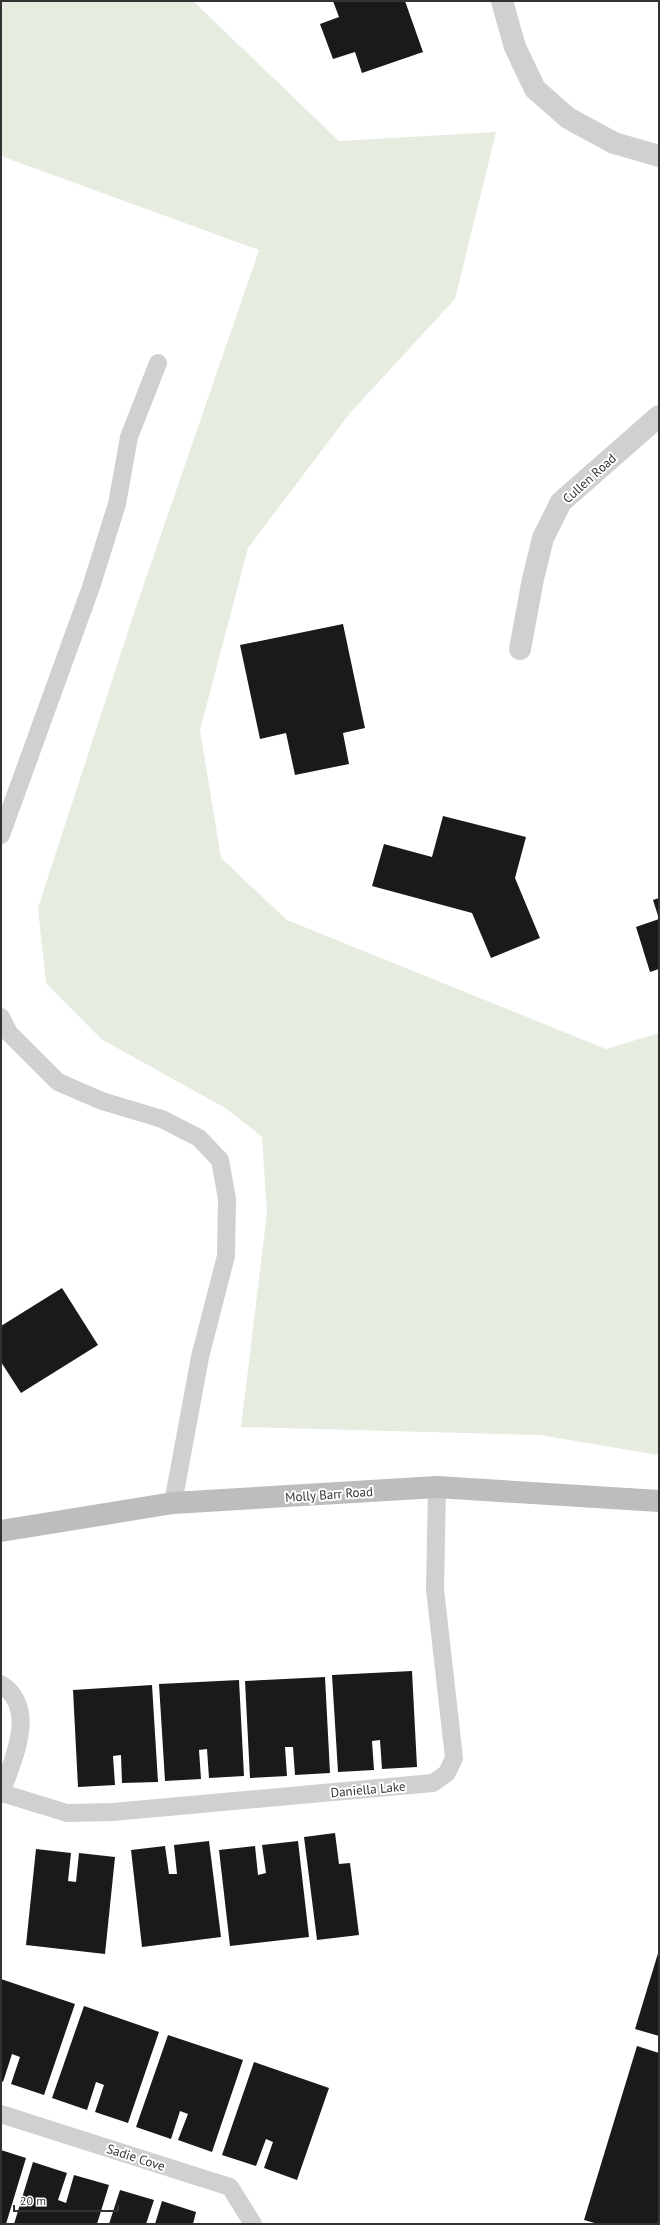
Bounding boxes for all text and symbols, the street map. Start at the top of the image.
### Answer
street label: Cullen Road [559,450,620,507]
street label: Molly Barr Road [285,1483,373,1506]
street label: Daniella Lake [330,1778,406,1801]
street label: Sadie Cove [104,2140,167,2175]
scale bar [14,2187,118,2213]
text: 20 m [20,2193,46,2208]

